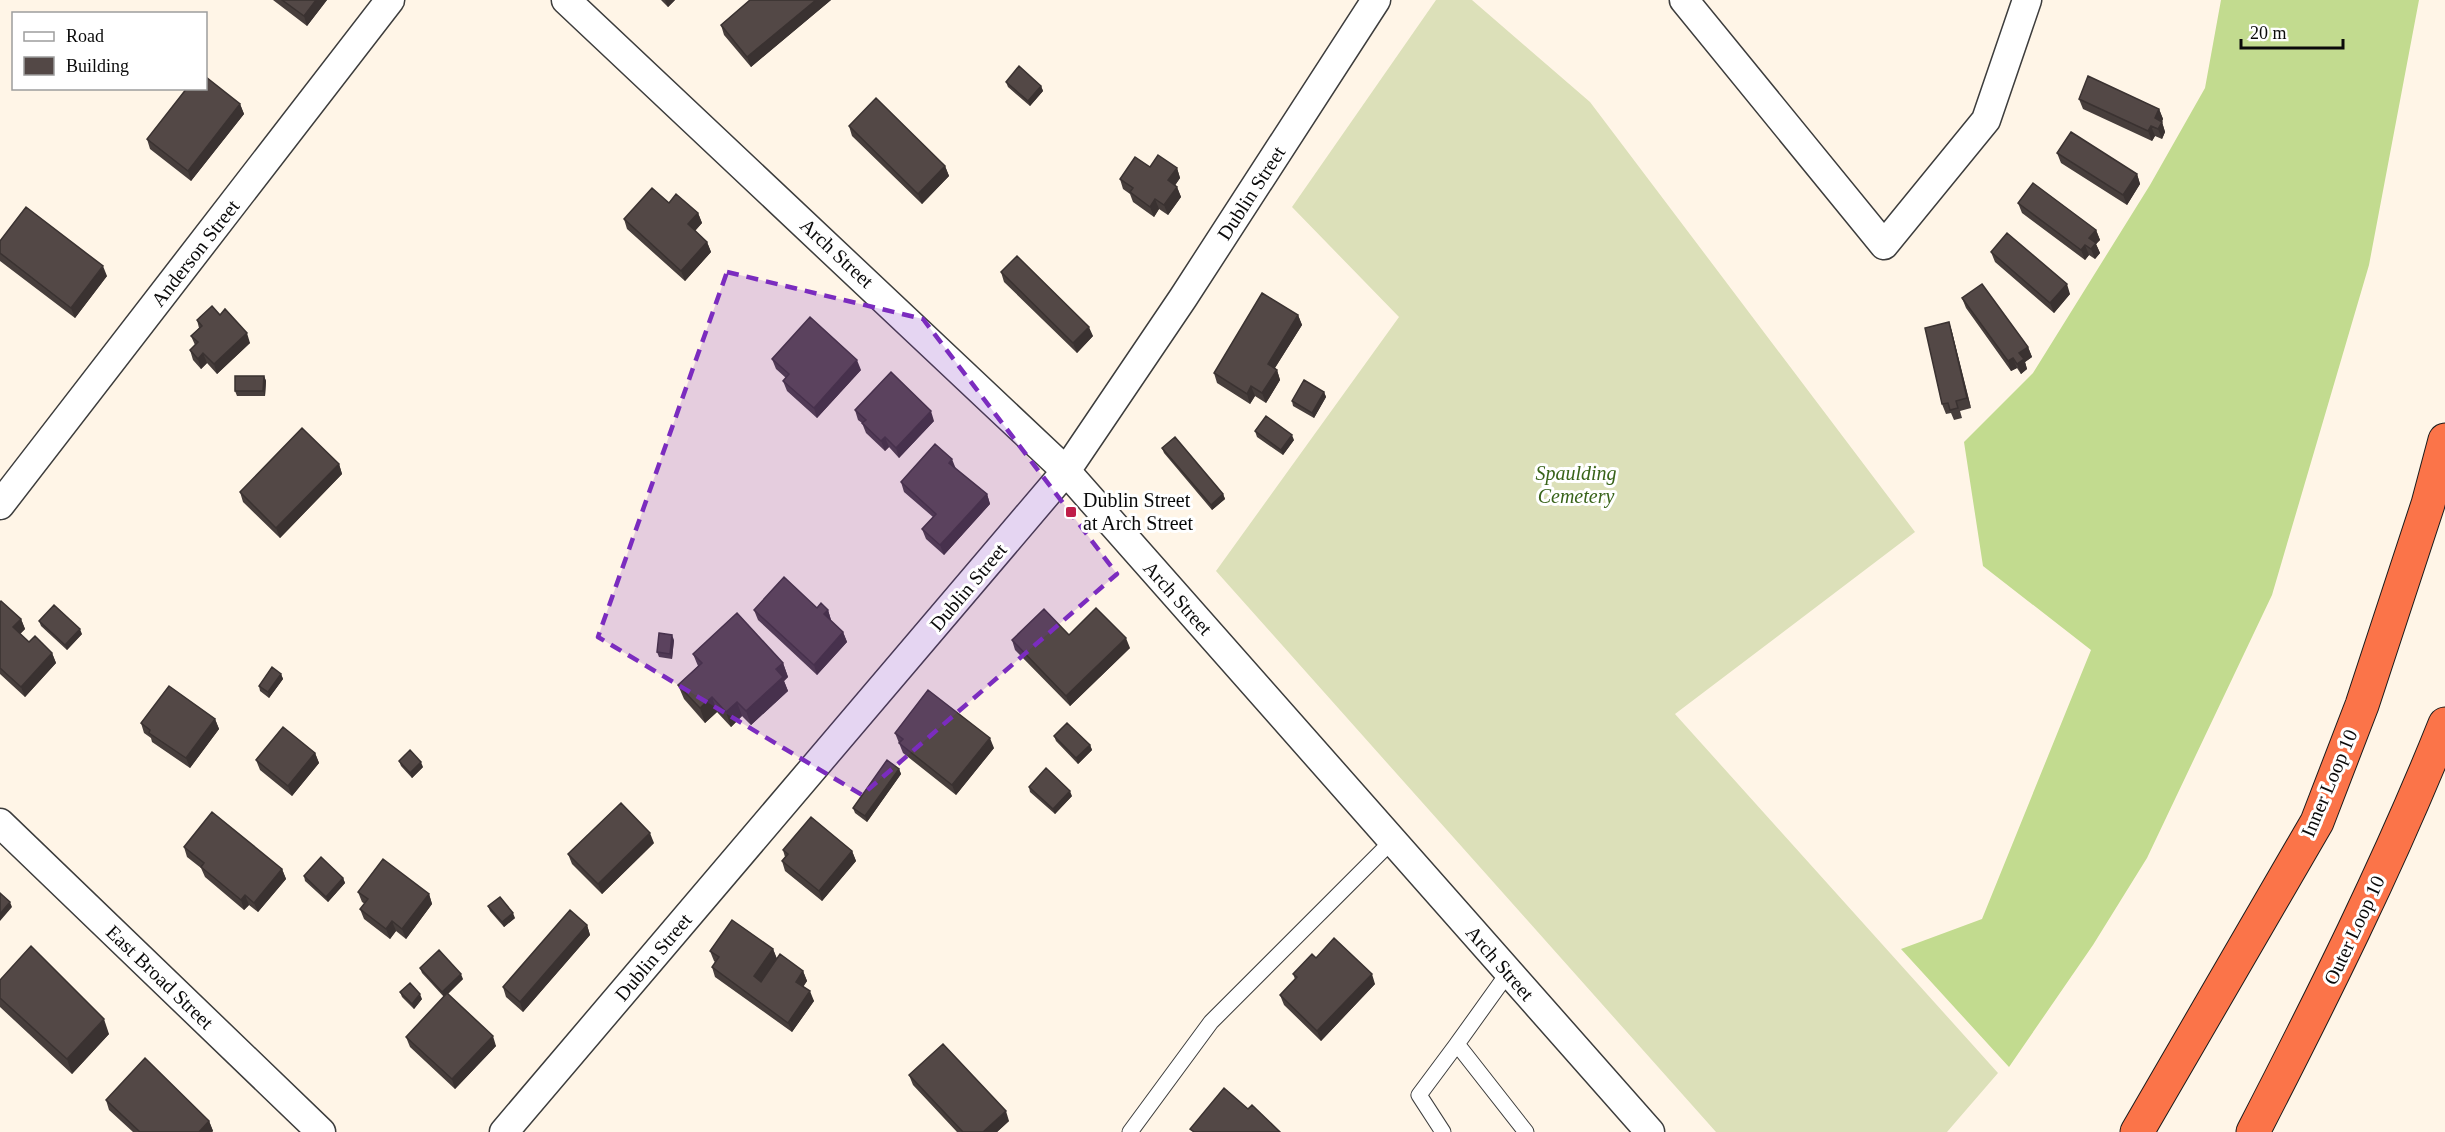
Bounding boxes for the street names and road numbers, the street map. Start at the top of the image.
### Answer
street label: Dublin Street [1213,142,1290,244]
street label: Anderson Street [146,195,244,311]
street label: Arch Street [796,214,878,293]
street label: Dublin Street [925,539,1011,635]
street label: Arch Street [1139,557,1217,640]
street label: Inner Loop 10 [2297,726,2362,840]
street label: Outer Loop 10 [2319,872,2390,988]
street label: Dublin Street [610,909,696,1005]
street label: East Broad Street [102,920,218,1034]
street label: Arch Street [1462,921,1539,1005]

